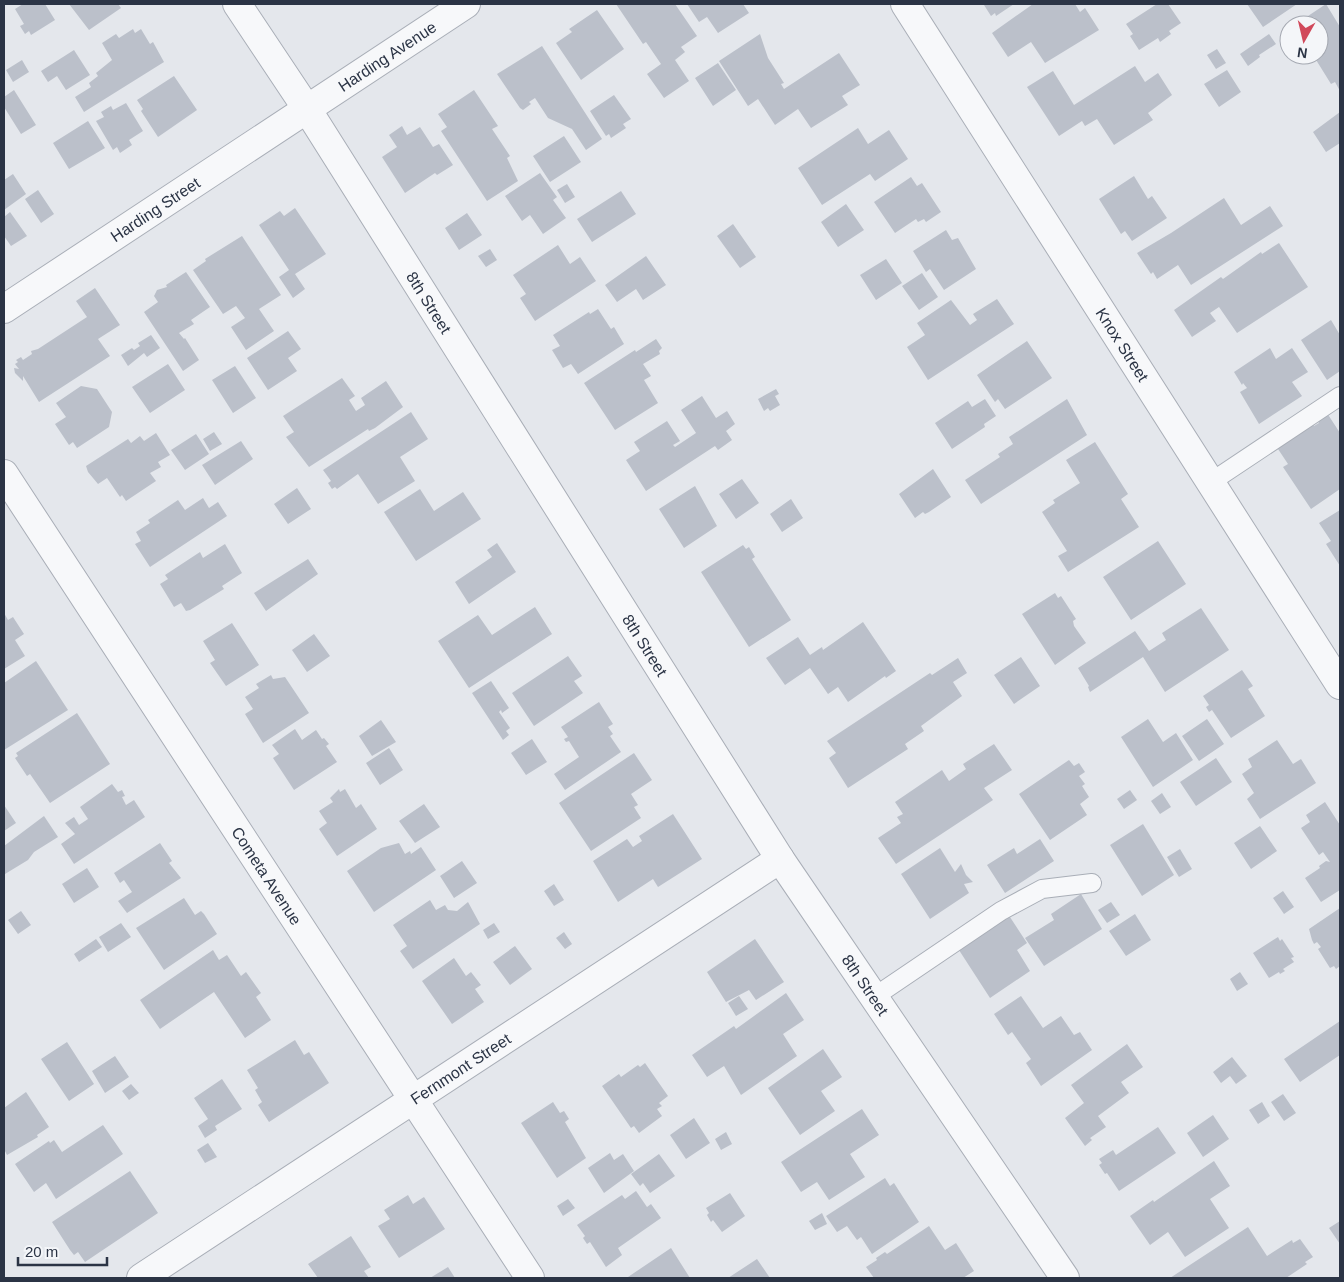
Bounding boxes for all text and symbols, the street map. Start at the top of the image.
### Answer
north arrow [1279,15,1329,65]
street label: Harding Avenue [335,18,440,95]
text: N [1296,44,1308,62]
street label: Harding Street [108,174,204,245]
street label: 8th Street [403,269,455,337]
street label: Knox Street [1092,305,1152,385]
street label: 8th Street [619,611,671,680]
street label: Cometa Avenue [228,824,305,928]
street label: 8th Street [839,952,892,1019]
street label: Fernmont Street [408,1030,514,1108]
scale bar [18,1234,106,1266]
text: 20 m [25,1243,58,1260]

